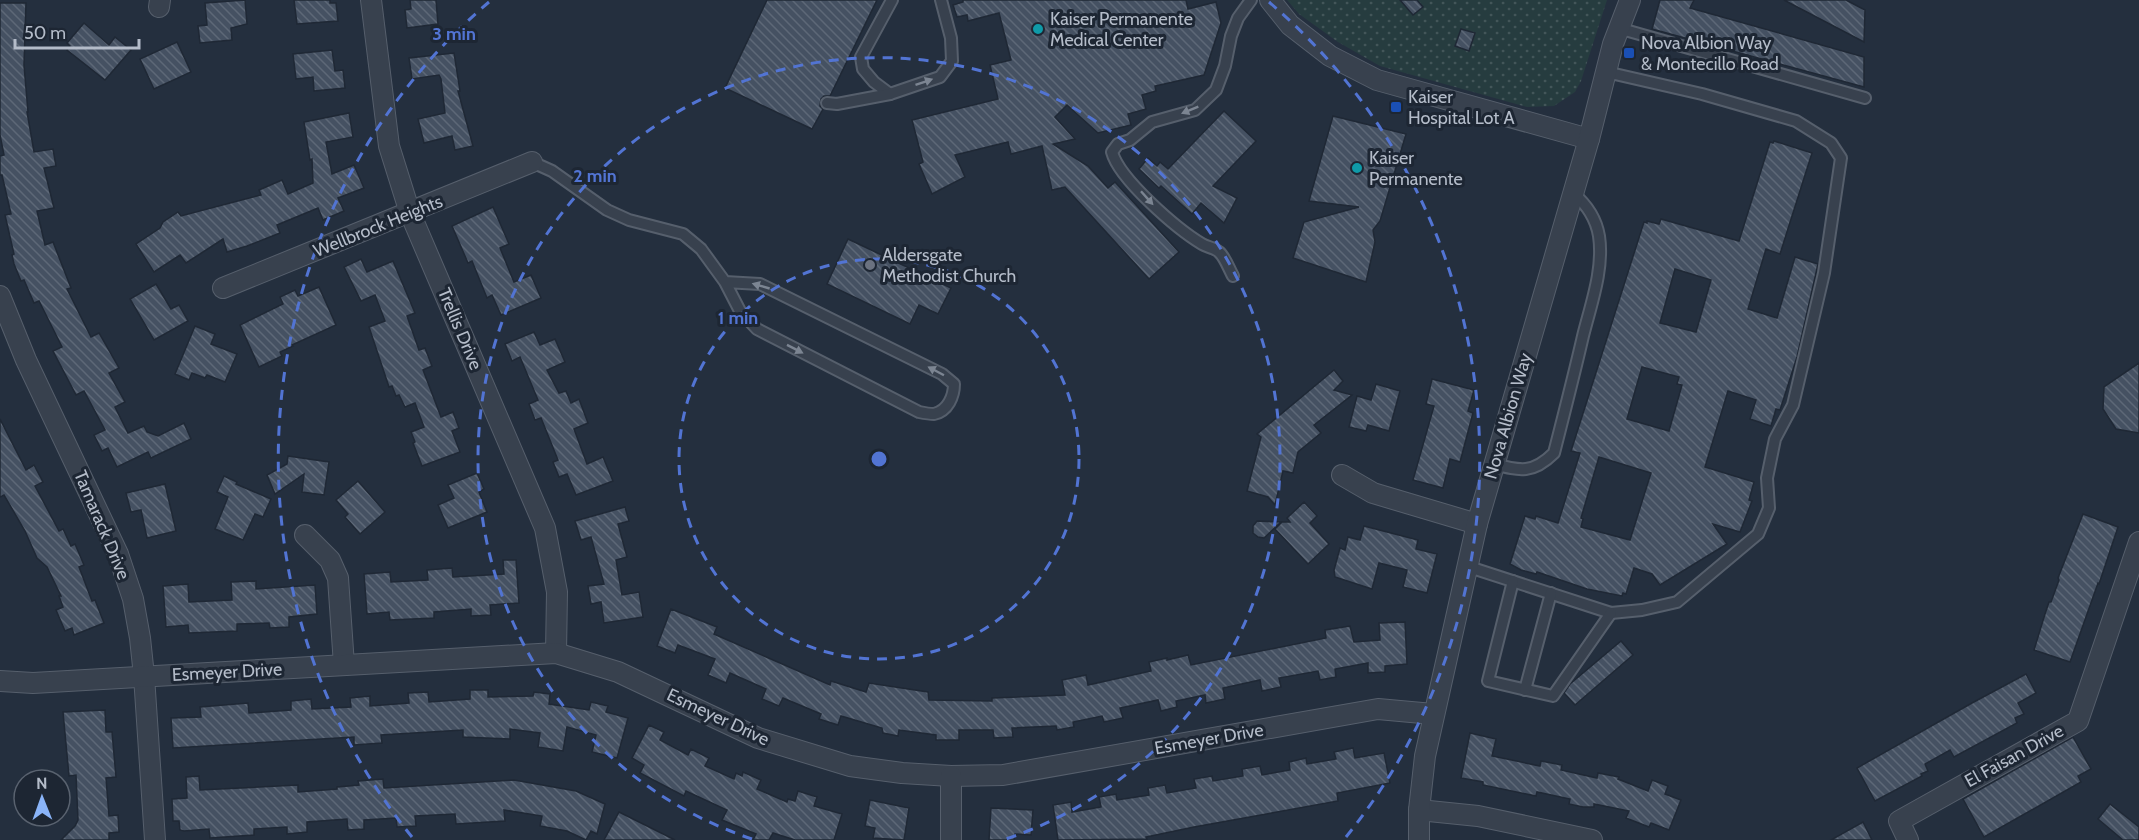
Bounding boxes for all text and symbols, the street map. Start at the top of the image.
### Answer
place label: Kaiser Permanente Medical Center [1050,8,1193,51]
scale bar [15,12,140,50]
text: 50 m [24,22,66,44]
marker: Kaiser Permanente Medical Center [1031,22,1045,36]
text: 3 min [432,23,476,45]
place label: Nova Albion Way & Montecillo Road [1641,32,1779,75]
marker: Nova Albion Way & Montecillo Road [1622,46,1636,60]
one-way arrow [915,77,933,87]
place label: Kaiser Hospital Lot A [1408,86,1514,129]
marker: Kaiser Hospital Lot A [1389,100,1403,114]
one-way arrow [1180,105,1198,115]
place label: Kaiser Permanente [1369,147,1463,190]
marker: Kaiser Permanente [1350,161,1364,175]
text: 2 min [573,165,617,187]
street label: Wellbrock Heights [310,190,446,262]
one-way arrow [1140,190,1154,205]
place label: Aldersgate Methodist Church [882,244,1016,287]
marker: Aldersgate Methodist Church [863,258,877,272]
one-way arrow [752,281,770,290]
street label: Trellis Drive [433,285,487,373]
text: 1 min [718,307,758,329]
one-way arrow [787,344,804,353]
street label: Nova Albion Way [1479,350,1537,482]
one-way arrow [927,366,944,376]
centre of rings [869,449,889,469]
street label: Tamarack Drive [69,467,135,583]
street label: Esmeyer Drive [171,658,283,686]
street label: Esmeyer Drive [663,684,773,750]
street label: Esmeyer Drive [1153,719,1265,759]
street label: El Faisan Drive [1961,720,2067,792]
north arrow [12,768,72,828]
text: N [36,774,48,793]

